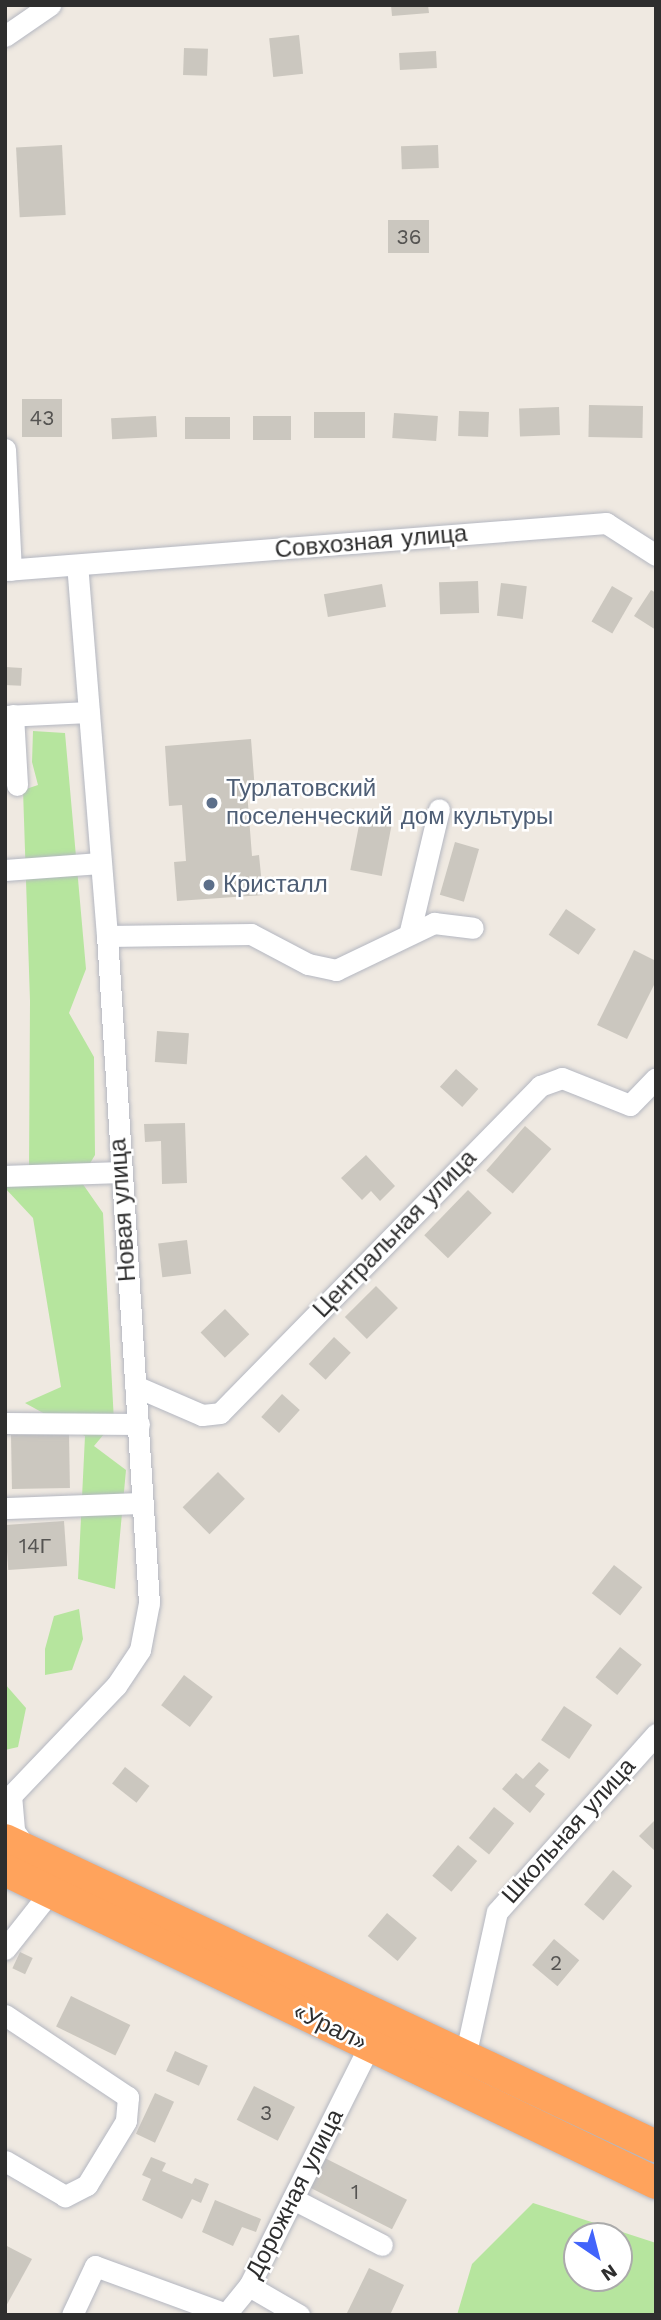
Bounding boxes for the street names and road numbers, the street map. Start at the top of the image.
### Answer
street label: Совхозная улица [274,519,468,565]
street label: Новая улица [104,1137,142,1283]
street label: Центральная улица [307,1144,483,1324]
street label: Школьная улица [496,1752,642,1910]
street label: «Урал» [288,1997,372,2057]
street label: Дорожная улица [240,2105,350,2283]

